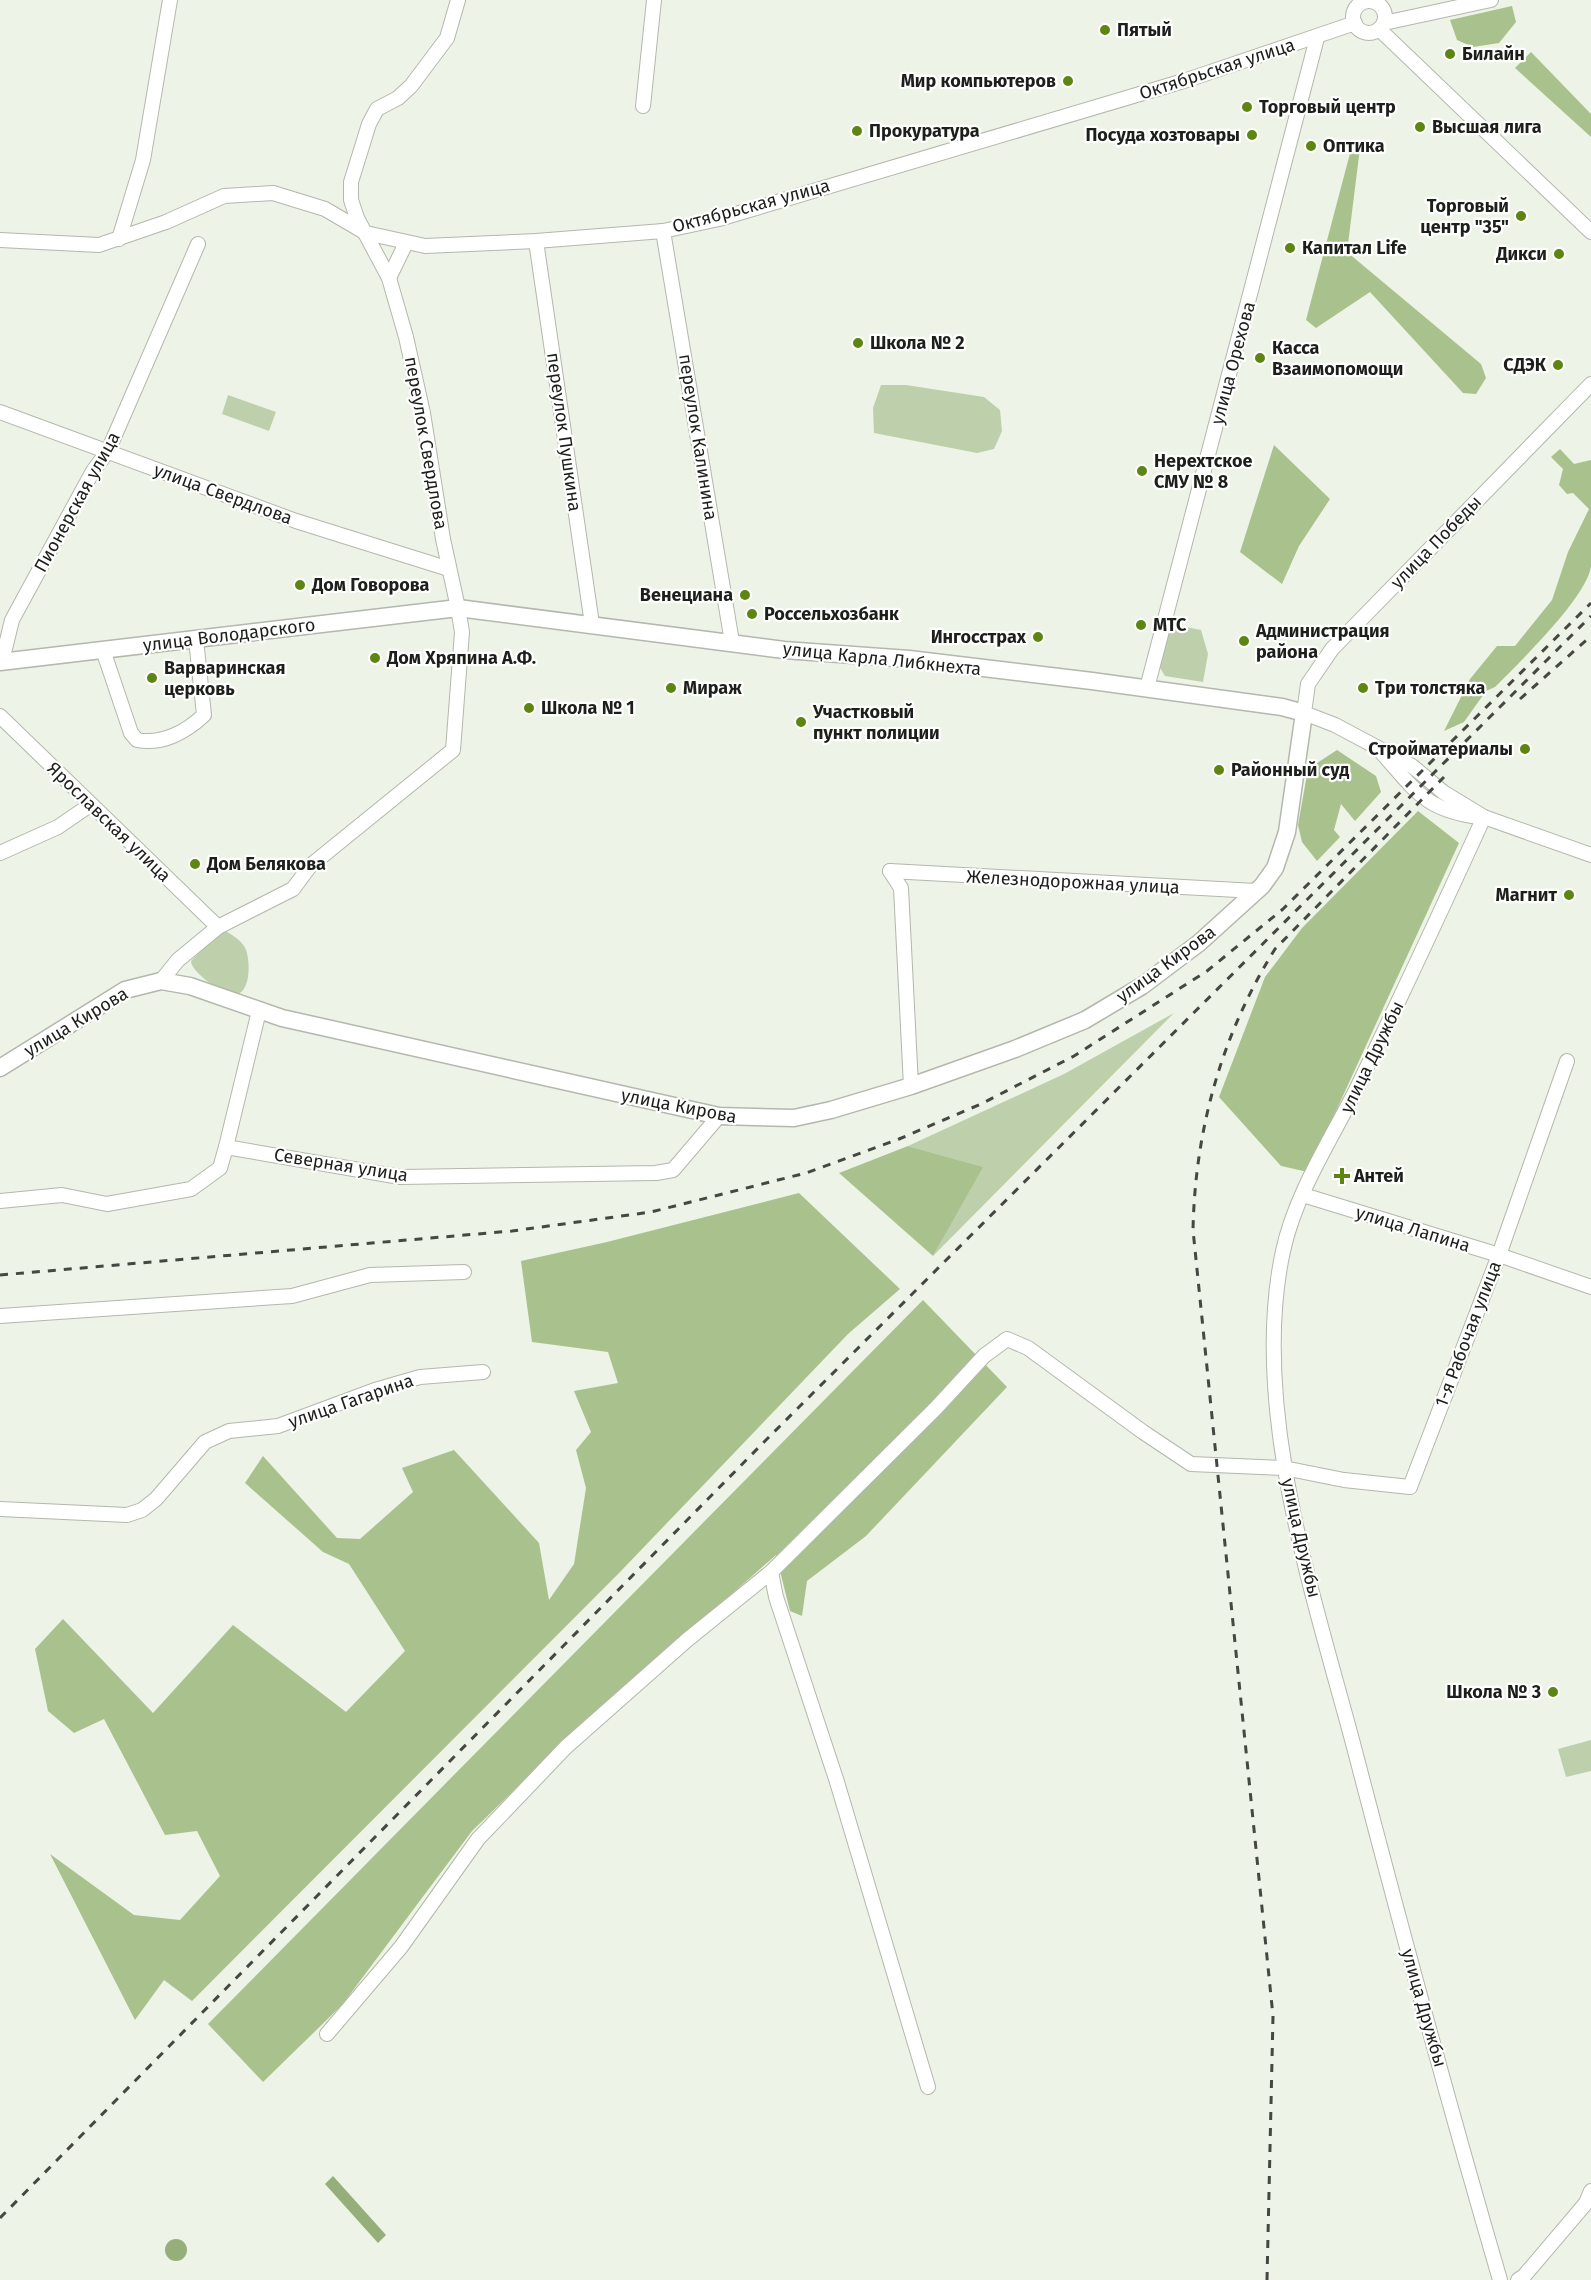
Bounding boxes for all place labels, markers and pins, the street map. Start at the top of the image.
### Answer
place label: Пятый [1117,19,1172,41]
marker: Пятый [1098,23,1112,37]
place label: Билайн [1462,43,1525,65]
marker: Билайн [1443,47,1457,61]
place label: Мир компьютеров [901,70,1056,92]
marker: Мир компьютеров [1061,74,1075,88]
place label: Торговый центр [1259,96,1396,118]
marker: Торговый центр [1240,100,1254,114]
place label: Высшая лига [1432,116,1542,138]
place label: Прокуратура [869,120,980,142]
marker: Высшая лига [1413,120,1427,134]
marker: Прокуратура [850,124,864,138]
place label: Посуда хозтовары [1085,124,1240,146]
marker: Посуда хозтовары [1245,128,1259,142]
place label: Оптика [1323,135,1385,157]
marker: Оптика [1304,139,1318,153]
place label: Торговый центр "35" [1420,195,1509,238]
marker: Торговый центр "35" [1514,209,1528,223]
place label: Капитал Life [1302,237,1407,259]
marker: Капитал Life [1283,241,1297,255]
place label: Дикси [1495,243,1547,265]
marker: Дикси [1552,247,1566,261]
place label: Школа № 2 [870,332,965,354]
marker: Школа № 2 [851,336,865,350]
place label: Касса Взаимопомощи [1272,337,1403,380]
marker: Касса Взаимопомощи [1253,351,1267,365]
place label: СДЭК [1503,354,1547,376]
marker: СДЭК [1551,358,1565,372]
place label: Нерехтское СМУ № 8 [1154,450,1252,493]
marker: Нерехтское СМУ № 8 [1135,464,1149,478]
place label: Дом Говорова [311,574,430,596]
marker: Дом Говорова [293,578,307,592]
place label: Венециана [640,584,733,606]
marker: Венециана [738,588,752,602]
place label: Россельхозбанк [764,603,899,625]
marker: Россельхозбанк [745,607,759,621]
place label: МТС [1153,614,1187,636]
marker: МТС [1134,618,1148,632]
place label: Администрация района [1255,620,1390,663]
place label: Ингосстрах [931,626,1027,648]
marker: Ингосстрах [1031,630,1045,644]
marker: Администрация района [1237,634,1251,648]
place label: Дом Хряпина А.Ф. [386,647,536,669]
marker: Дом Хряпина А.Ф. [368,651,382,665]
place label: Варваринская церковь [164,657,285,700]
marker: Варваринская церковь [145,671,159,685]
place label: Мираж [683,677,742,699]
place label: Три толстяка [1375,677,1485,699]
marker: Мираж [664,681,678,695]
marker: Три толстяка [1356,681,1370,695]
place label: Школа № 1 [541,697,635,719]
marker: Школа № 1 [522,701,536,715]
place label: Участковый пункт полиции [812,701,940,744]
marker: Участковый пункт полиции [794,715,808,729]
place label: Стройматериалы [1368,738,1513,760]
marker: Стройматериалы [1518,742,1532,756]
place label: Районный суд [1231,759,1349,781]
marker: Районный суд [1212,763,1226,777]
place label: Дом Белякова [206,853,326,875]
marker: Дом Белякова [188,857,202,871]
place label: Магнит [1496,884,1557,906]
marker: Магнит [1562,888,1576,902]
place label: Антей [1353,1165,1404,1187]
marker: Антей [1335,1169,1349,1183]
place label: Школа № 3 [1446,1681,1541,1703]
marker: Школа № 3 [1546,1685,1560,1699]

